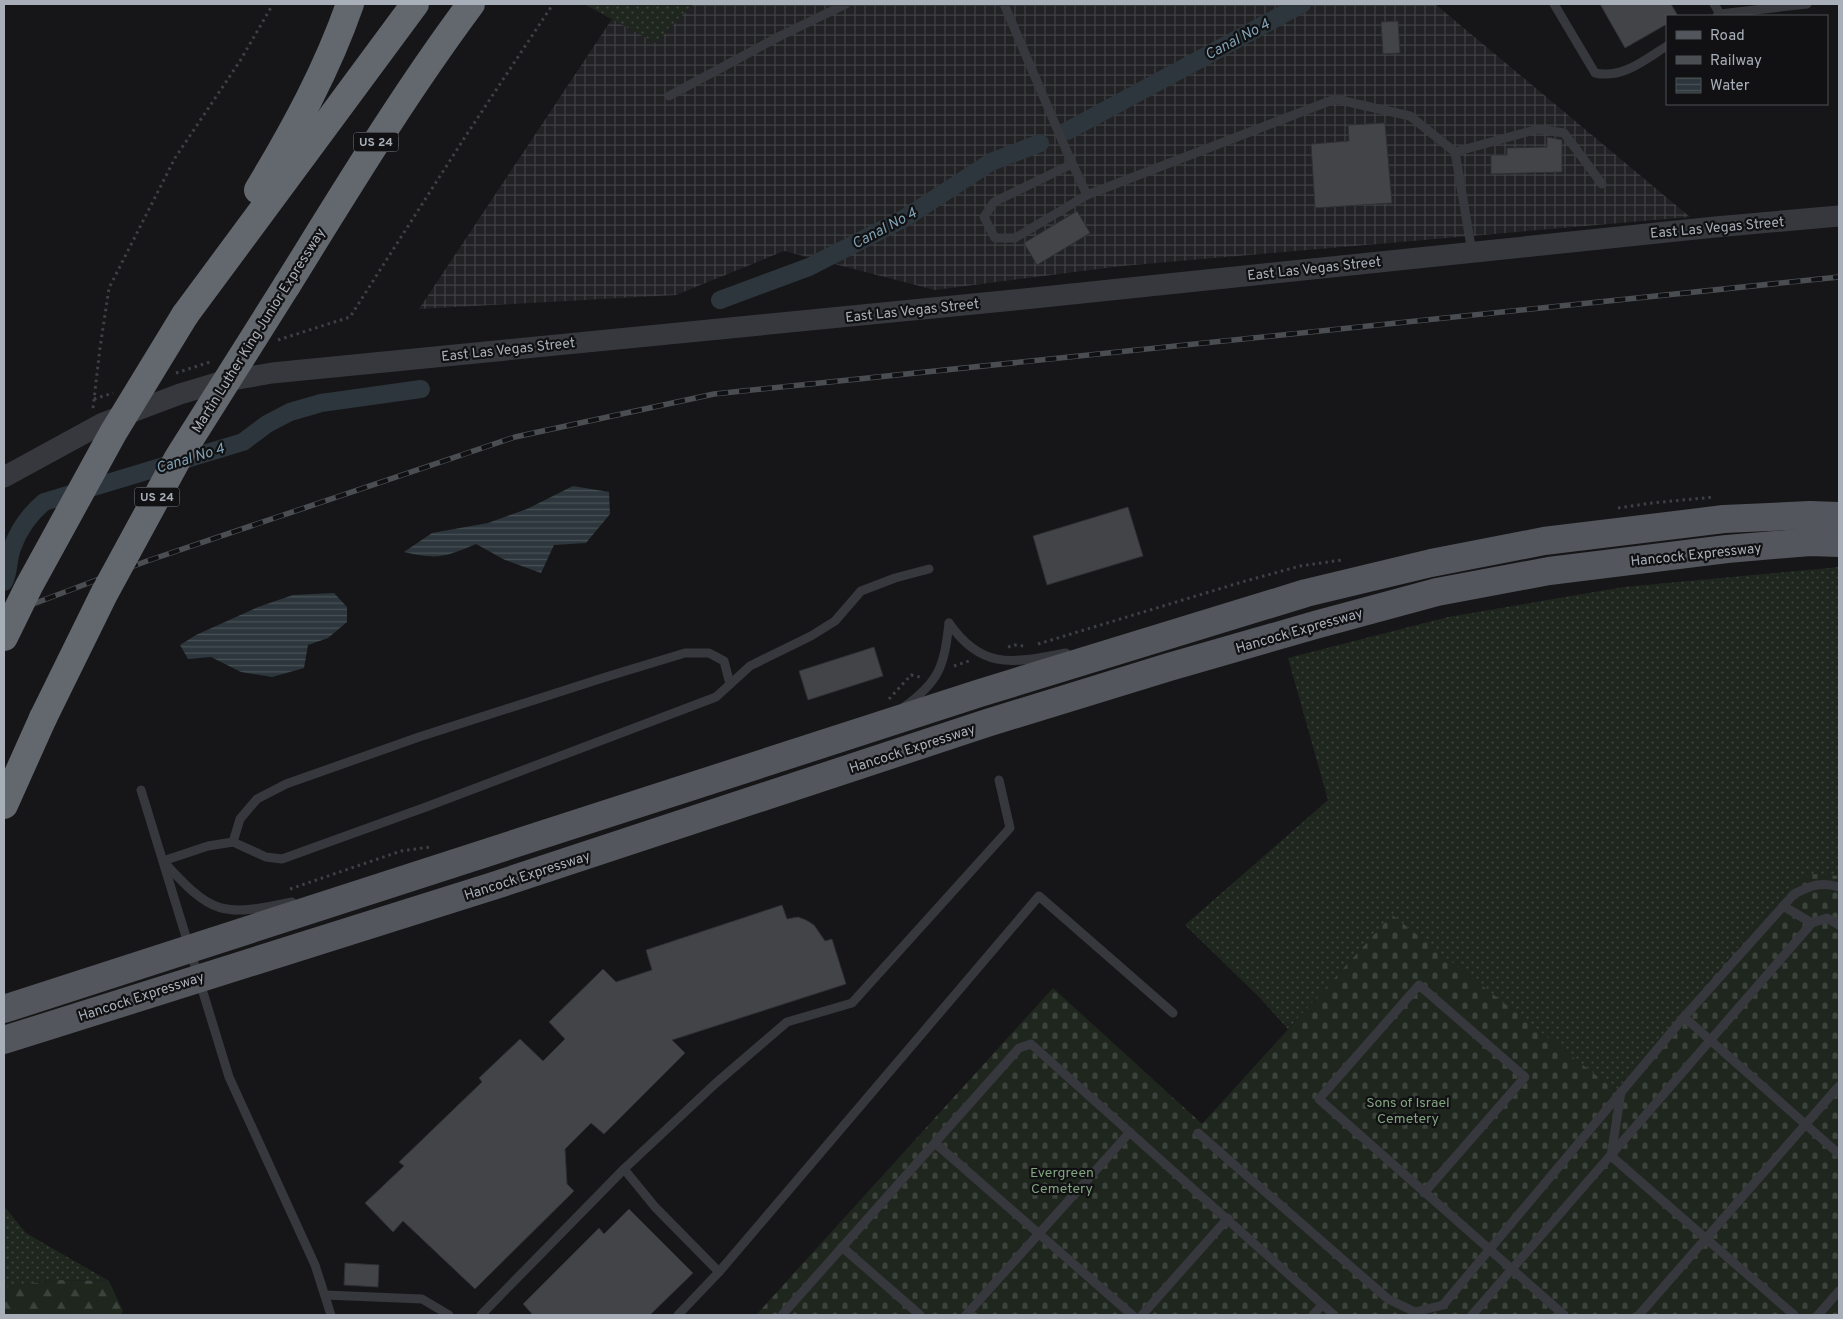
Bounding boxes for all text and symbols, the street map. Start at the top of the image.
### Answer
water label: Canal No 4 [1202,15,1274,65]
legend [1666,15,1828,105]
text: Road [1710,27,1745,46]
text: Railway [1710,52,1762,71]
text: Water [1710,77,1750,96]
road number: US 24 [354,132,398,152]
water label: Canal No 4 [849,204,921,254]
street label: East Las Vegas Street [1649,214,1785,243]
street label: Martin Luther King Junior Expressway [189,225,330,436]
street label: East Las Vegas Street [1246,254,1382,285]
street label: East Las Vegas Street [844,296,980,327]
street label: East Las Vegas Street [440,335,576,366]
water label: Canal No 4 [154,440,227,479]
road number: US 24 [134,488,180,507]
street label: Hancock Expressway [1630,540,1762,571]
street label: Hancock Expressway [1234,605,1365,658]
street label: Hancock Expressway [847,721,978,778]
street label: Hancock Expressway [462,848,593,905]
street label: Hancock Expressway [76,969,207,1026]
park label: Sons of Israel Cemetery [1366,1095,1450,1128]
park label: Evergreen Cemetery [1030,1165,1094,1198]

